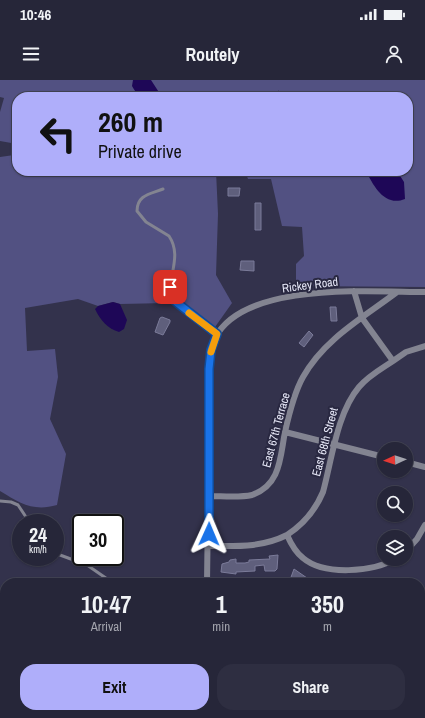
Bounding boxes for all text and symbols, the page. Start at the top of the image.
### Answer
text: 10:46 [20,4,51,25]
text: Routely [185,42,240,67]
icon: menu [20,43,42,65]
icon: person [383,43,405,65]
text: 260 m [98,103,163,141]
icon: left [32,108,84,160]
text: Private drive [98,139,182,164]
pin [153,270,187,304]
street label: Rickey Road [281,274,339,296]
icon: arrive [159,276,181,298]
street label: East 67th Terrace [258,391,294,469]
street label: East 68th Street [308,406,342,478]
north arrow [377,442,413,478]
map controls [377,442,413,566]
button: search [377,486,413,522]
position arrow [188,513,230,555]
speed limit sign: 30 [72,514,124,566]
text: 24 [29,521,47,548]
button: layers [377,530,413,566]
text: km/h [29,543,47,556]
text: 10:47 [81,588,131,620]
text: 1 [216,588,227,620]
text: 350 [311,588,344,620]
text: Arrival [91,618,122,635]
text: min [212,618,230,635]
text: m [323,618,332,635]
button: Exit [20,664,209,710]
button: Share [217,664,405,710]

